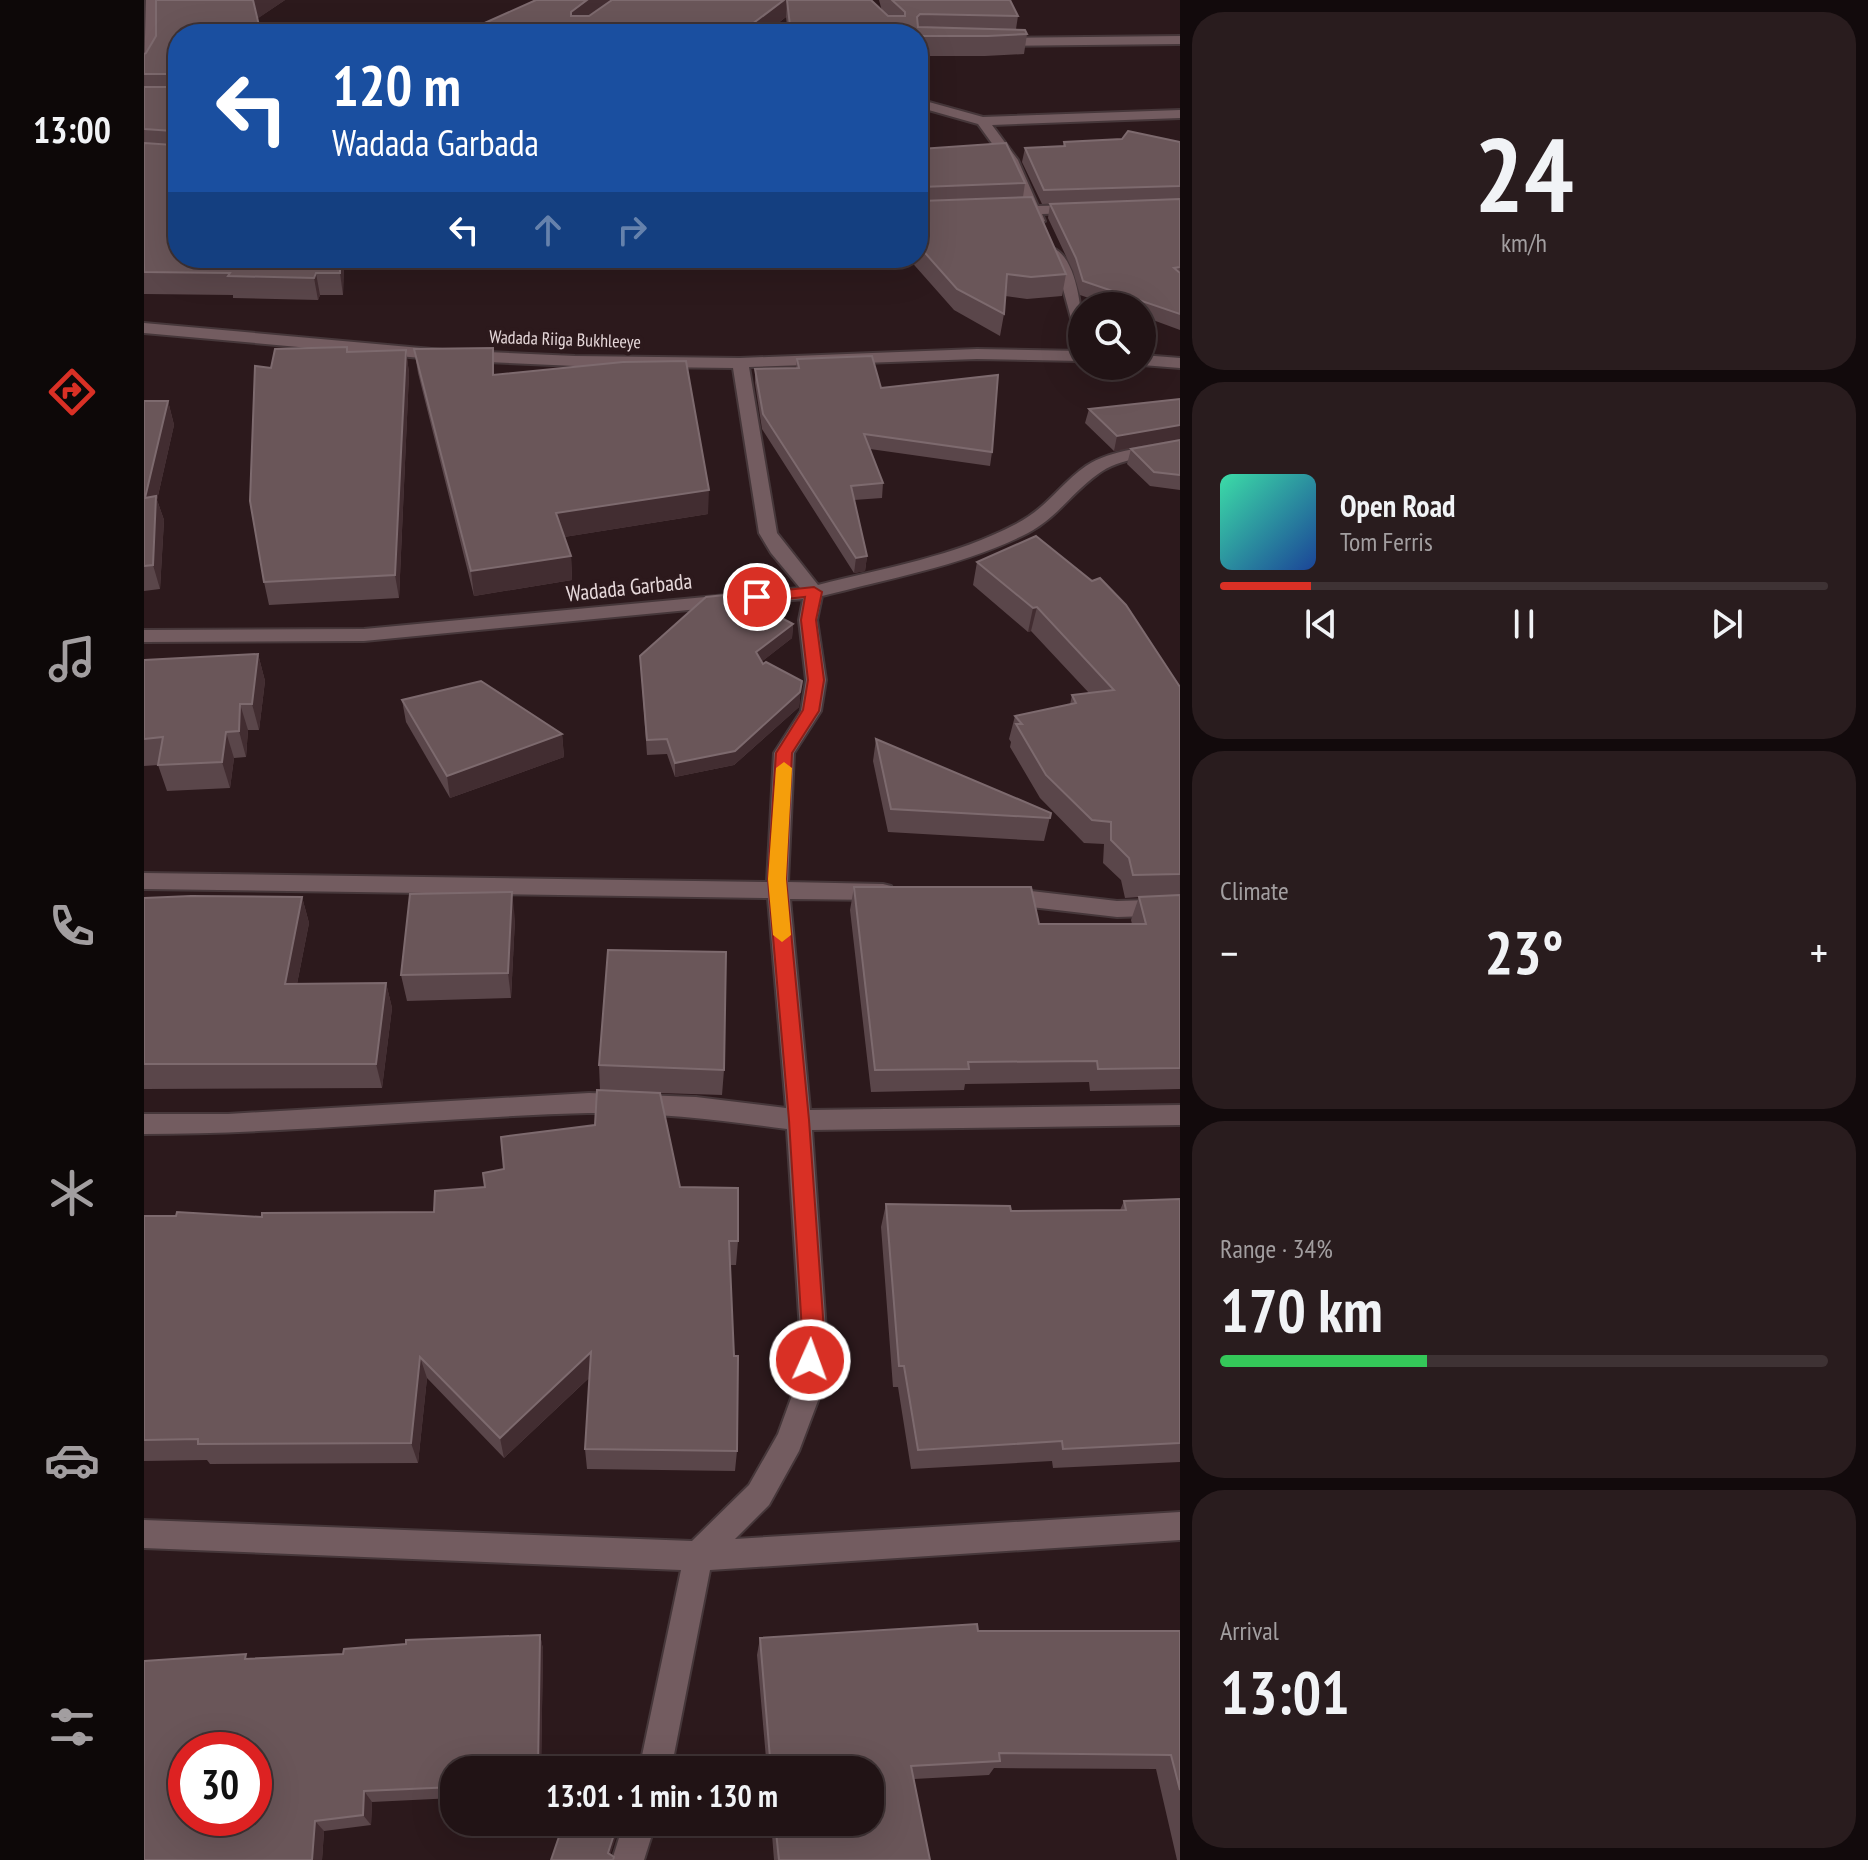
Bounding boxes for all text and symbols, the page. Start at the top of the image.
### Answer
text: 120 m [332,49,461,121]
icon: left [200,56,304,160]
text: 13:00 [33,106,111,153]
text: 24 [1474,106,1574,241]
text: Wadada Garbada [332,119,539,166]
icon: left [442,208,486,252]
icon: ahead [526,208,570,252]
icon: right [610,208,654,252]
text: km/h [1501,226,1547,259]
map controls [1068,292,1156,380]
button: search [1068,292,1156,380]
street label: Wadada Riiga Bukhleeye [489,325,641,353]
icon: directions [44,364,100,420]
text: Open Road [1340,486,1455,525]
text: Tom Ferris [1340,525,1433,558]
pin [723,563,791,631]
street label: Wadada Garbada [565,566,693,608]
icon: arrive [735,575,779,619]
icon: previous [1299,602,1343,646]
icon: pause [1502,602,1546,646]
icon: next [1705,602,1749,646]
icon: music [44,631,100,687]
text: Climate [1220,874,1289,907]
icon: phone [44,898,100,954]
text: 23° [1484,913,1564,991]
text: − [1220,924,1238,981]
text: + [1810,924,1828,981]
icon: climate [44,1165,100,1221]
text: Range · 34% [1220,1232,1333,1265]
text: 170 km [1220,1271,1383,1349]
position arrow [768,1318,852,1402]
icon: car [44,1432,100,1488]
text: Arrival [1220,1614,1279,1647]
text: 13:01 [1220,1653,1350,1731]
icon: filters [44,1699,100,1755]
speed limit sign: 30 [168,1732,272,1836]
text: 13:01 · 1 min · 130 m [546,1776,778,1815]

